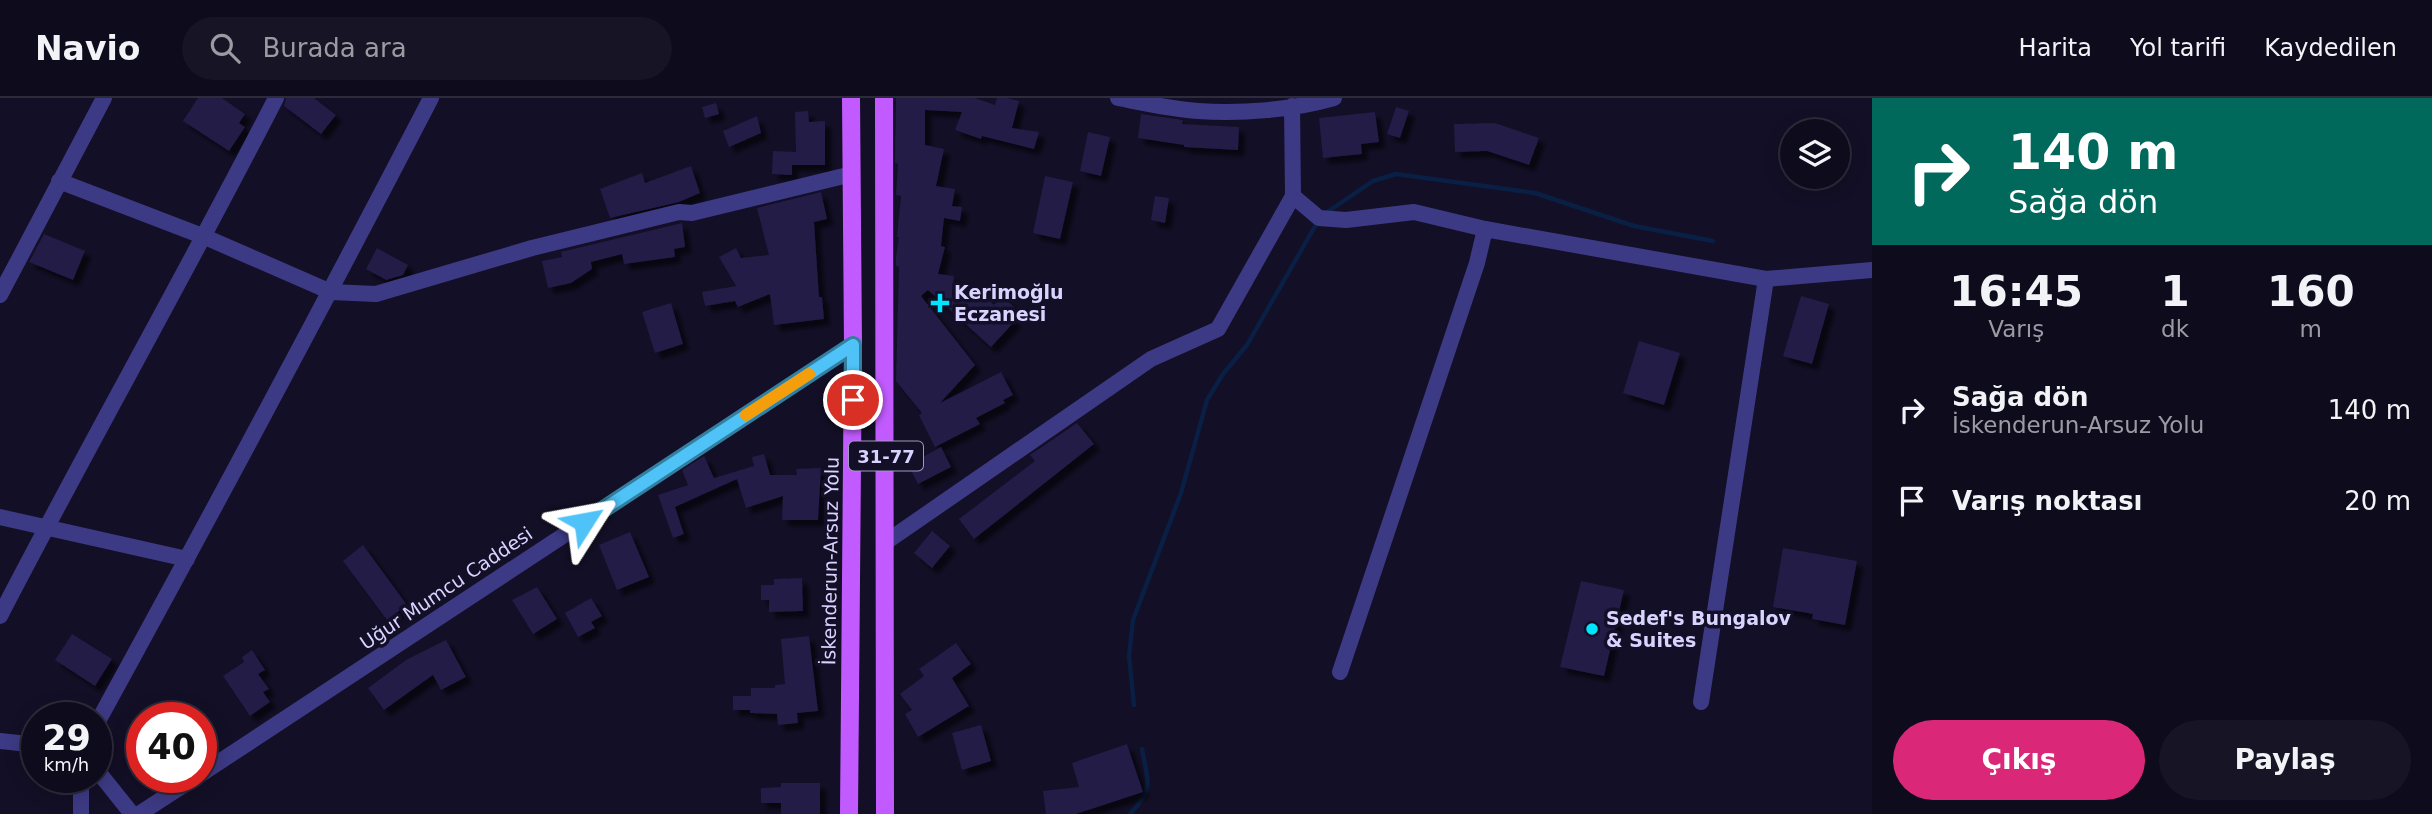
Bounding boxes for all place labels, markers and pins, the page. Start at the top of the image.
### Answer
place label: Kerimoğlu Eczanesi [954,281,1064,325]
marker: Kerimoğlu Eczanesi [932,295,948,311]
pin [823,370,883,430]
place label: Sedef's Bungalov & Suites [1606,607,1792,651]
marker: Sedef's Bungalov & Suites [1584,621,1600,637]

